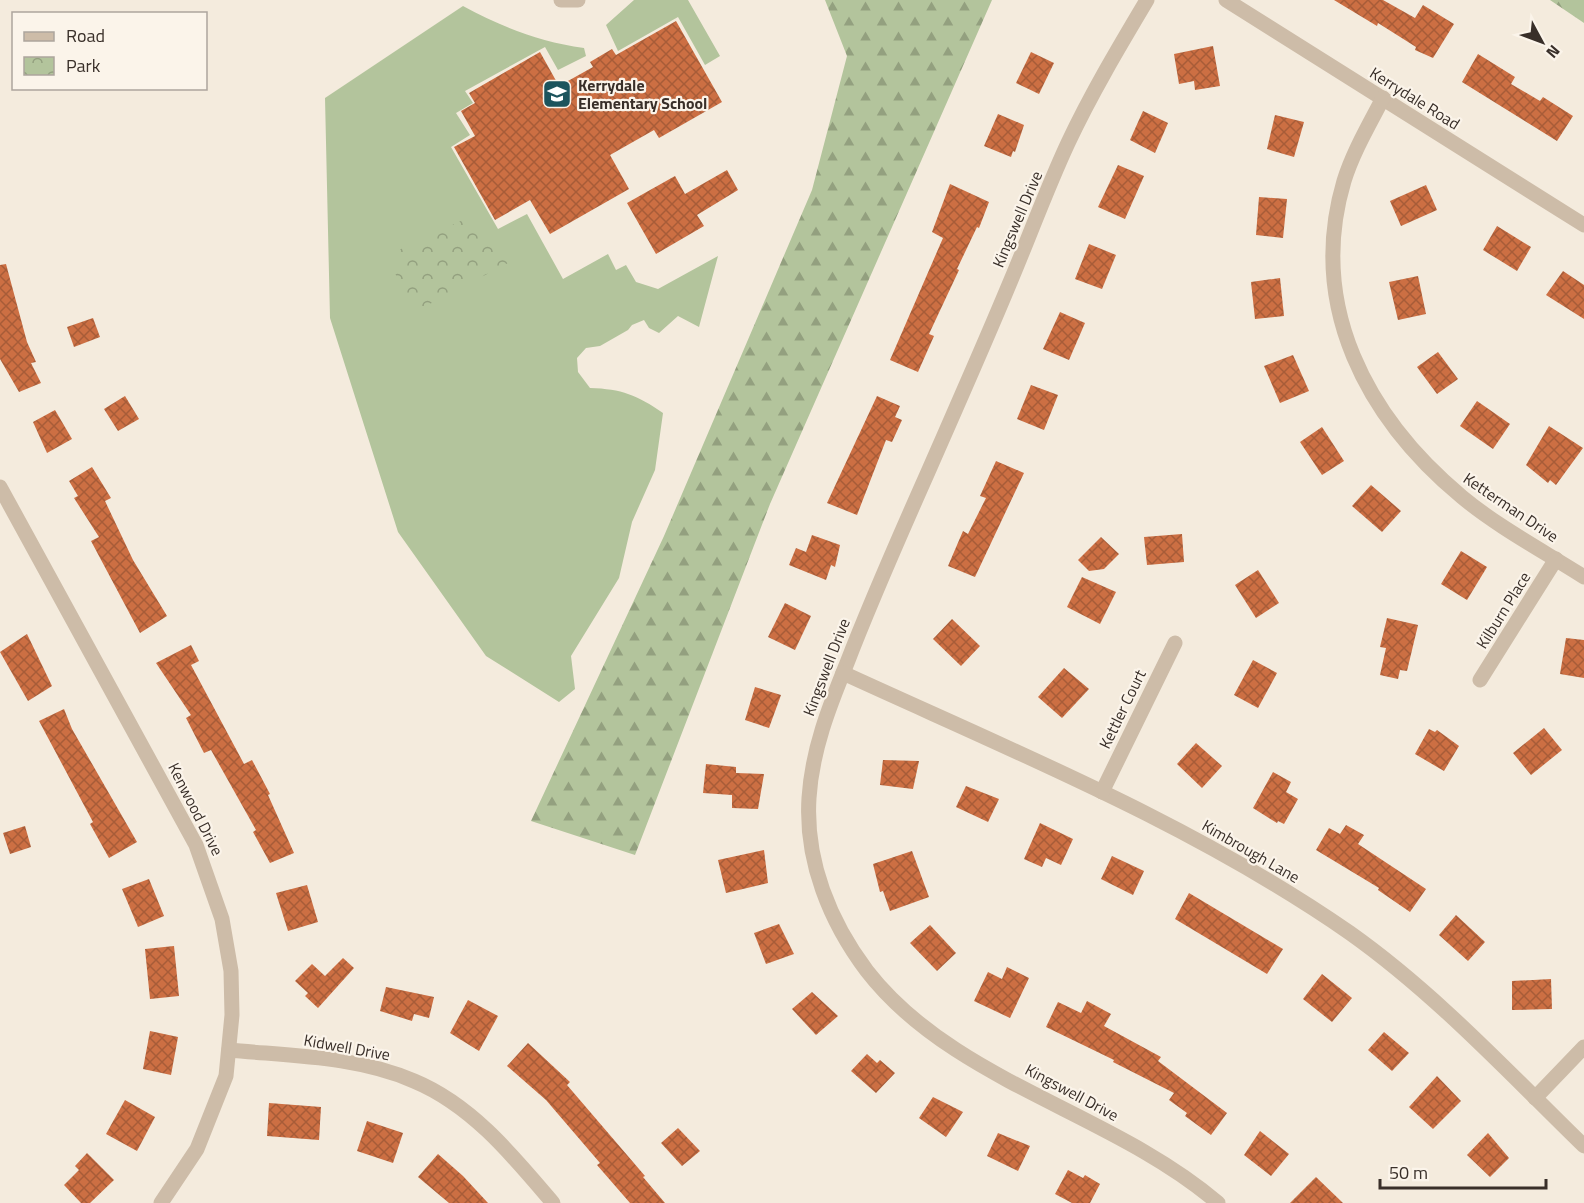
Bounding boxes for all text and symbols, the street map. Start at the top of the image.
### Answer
legend [12,12,207,90]
north arrow [1512,12,1572,72]
text: Road [66,22,105,49]
text: N [1541,40,1566,64]
text: Park [66,52,101,79]
street label: Kerrydale Road [1365,61,1465,135]
place label: Kerrydale Elementary School [578,73,707,115]
school or university icon: Kerrydale Elementary School [541,78,573,110]
street label: Kingswell Drive [986,167,1048,271]
street label: Ketterman Drive [1459,466,1563,548]
street label: Kilburn Place [1470,567,1536,653]
street label: Kingswell Drive [796,615,856,719]
street label: Kettler Court [1092,665,1152,753]
street label: Kenwood Drive [162,758,230,860]
street label: Kimbrough Lane [1198,813,1304,889]
street label: Kidwell Drive [302,1028,392,1066]
street label: Kingswell Drive [1021,1057,1123,1127]
scale bar [1380,1152,1546,1190]
text: 50 m [1389,1159,1428,1186]

